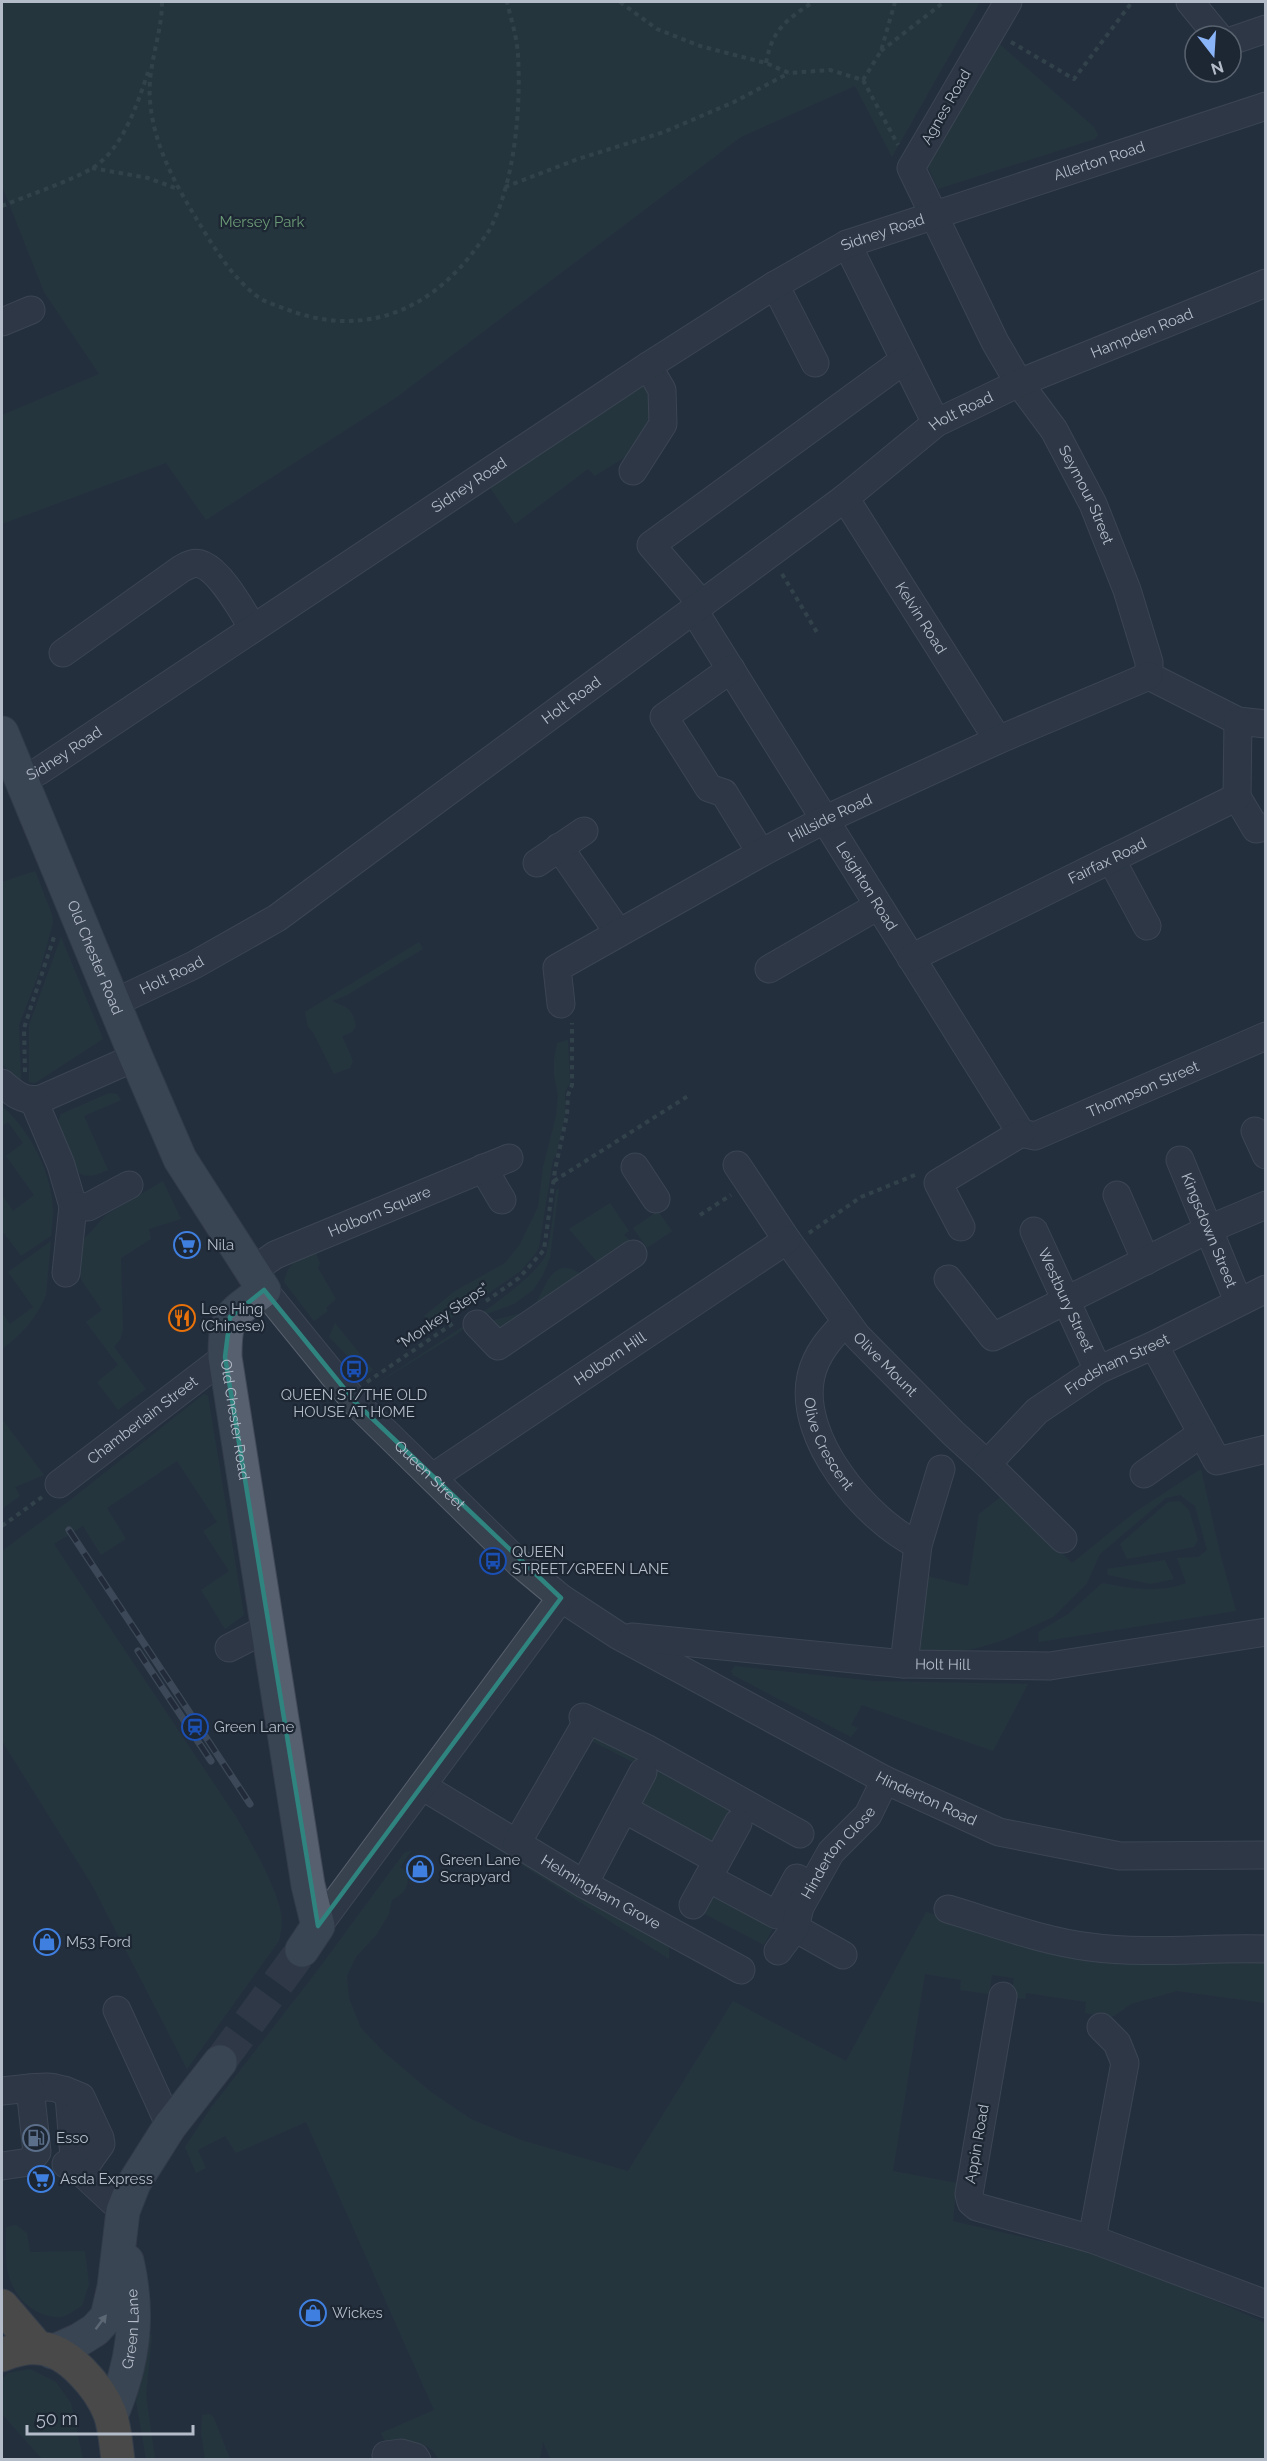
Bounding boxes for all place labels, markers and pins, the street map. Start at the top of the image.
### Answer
supermarket icon: Nila [172,1230,202,1260]
place label: Nila [207,1236,234,1254]
place label: Lee Hing (Chinese) [201,1300,264,1335]
restaurant icon: Lee Hing (Chinese) [167,1303,197,1333]
bus stop icon: QUEEN ST/THE OLD HOUSE AT HOME [339,1354,369,1384]
place label: QUEEN ST/THE OLD HOUSE AT HOME [281,1386,427,1421]
place label: QUEEN STREET/GREEN LANE [512,1543,669,1578]
bus stop icon: QUEEN STREET/GREEN LANE [478,1546,508,1576]
station icon: Green Lane [180,1712,210,1742]
place label: Green Lane [214,1718,295,1736]
place label: Green Lane Scrapyard [440,1851,521,1886]
shop icon: Green Lane Scrapyard [405,1854,435,1884]
shop icon: M53 Ford [32,1927,62,1957]
place label: M53 Ford [66,1933,131,1951]
fuel station icon: Esso [21,2123,51,2153]
place label: Esso [56,2129,89,2147]
supermarket icon: Asda Express [26,2164,56,2194]
place label: Asda Express [60,2170,153,2188]
shop icon: Wickes [298,2298,328,2328]
place label: Wickes [332,2304,383,2322]

